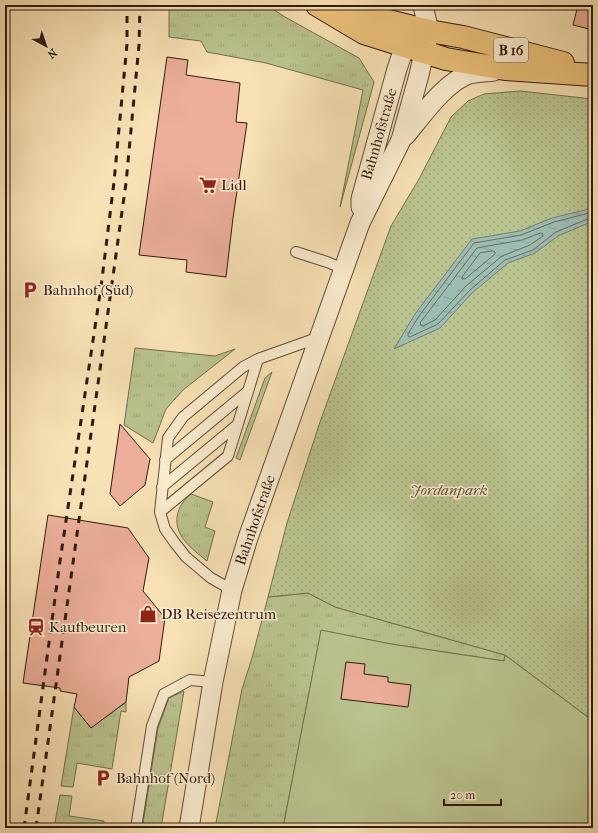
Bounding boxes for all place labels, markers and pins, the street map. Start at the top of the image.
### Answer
supermarket icon: Lidl [198,175,218,195]
place label: Lidl [221,176,247,194]
parking icon: Bahnhof (Süd) [20,280,40,300]
place label: Bahnhof (Süd) [43,281,133,299]
shop icon: DB Reisezentrum [138,604,158,624]
place label: DB Reisezentrum [161,605,277,623]
station icon: Kaufbeuren [26,617,46,637]
place label: Kaufbeuren [49,618,127,636]
parking icon: Bahnhof (Nord) [93,768,113,788]
place label: Bahnhof (Nord) [116,769,215,787]

